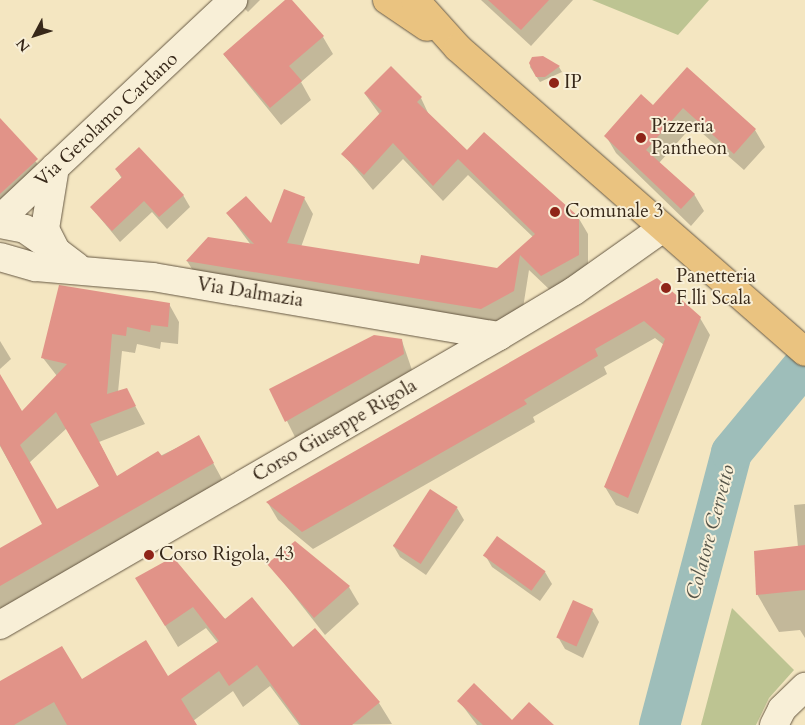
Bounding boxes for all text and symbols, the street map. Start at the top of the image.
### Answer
north arrow [10,10,60,60]
text: N [12,34,34,56]
street label: Via Gerolamo Cardano [31,48,183,192]
place label: IP [564,72,582,94]
marker: IP [548,77,560,89]
place label: Pizzeria Pantheon [651,116,727,160]
marker: Pizzeria Pantheon [635,132,647,144]
place label: Comunale 3 [565,201,664,223]
marker: Comunale 3 [549,206,561,218]
place label: Panetteria F.lli Scala [676,266,756,310]
street label: Via Dalmazia [195,273,305,313]
marker: Panetteria F.lli Scala [660,282,672,294]
street label: Corso Giuseppe Rigola [249,375,421,487]
water label: Colatore Cervetto [680,462,740,602]
place label: Corso Rigola, 43 [159,544,294,566]
marker: Corso Rigola, 43 [143,549,155,561]

